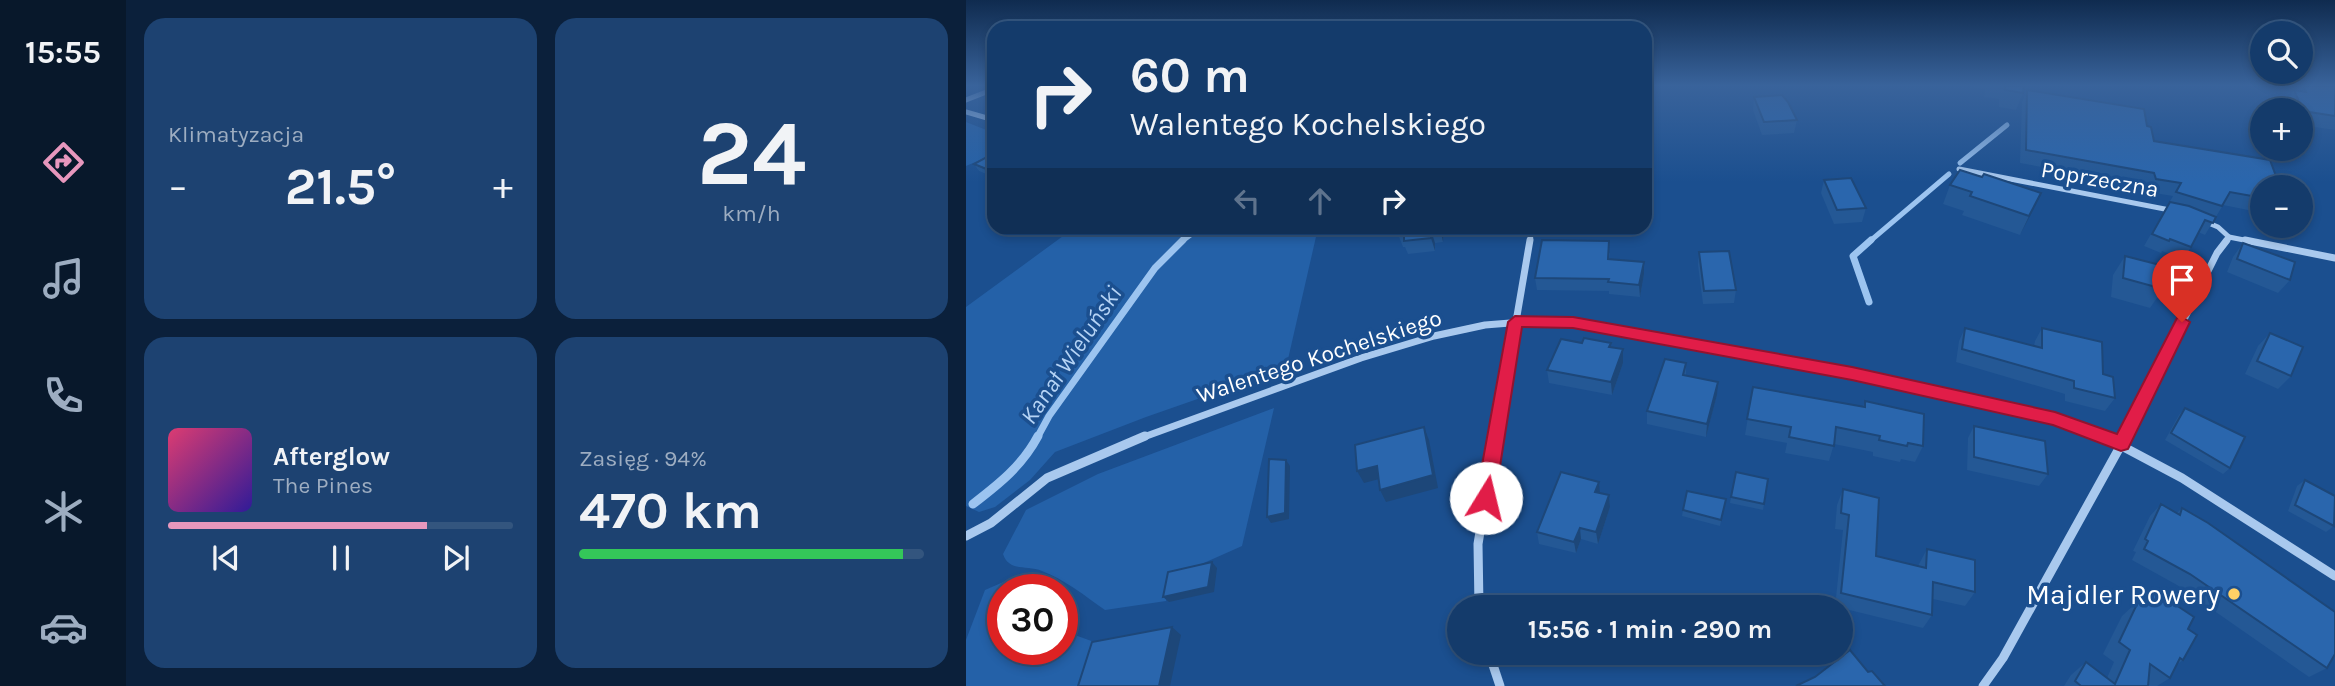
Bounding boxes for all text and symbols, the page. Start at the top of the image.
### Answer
map controls [2250,21,2313,238]
button: search [2250,21,2313,84]
text: 15:55 [25,34,101,71]
text: 60 m [1130,47,1250,104]
icon: right [1015,49,1106,140]
button: + [2250,98,2313,161]
text: 24 [697,101,806,207]
text: Walentego Kochelskiego [1130,106,1486,143]
text: Klimatyzacja [168,121,304,148]
icon: directions [39,138,88,187]
text: 21.5° [285,156,396,217]
street label: Poprzeczna [2039,156,2161,203]
text: − [168,164,188,209]
text: + [493,164,513,209]
button: − [2250,175,2313,238]
icon: left [1228,182,1266,220]
icon: ahead [1301,182,1339,220]
icon: right [1374,182,1412,220]
text: km/h [722,200,781,227]
pin [2152,250,2212,322]
icon: music [39,254,88,303]
icon: arrive [2163,261,2201,299]
water label: Kanał Wieluński [1014,281,1128,429]
street label: Walentego Kochelskiego [1193,304,1445,409]
icon: phone [39,371,88,420]
text: Afterglow [273,441,390,472]
text: Zasięg · 94% [579,445,707,472]
position arrow [1449,461,1523,535]
text: The Pines [273,472,373,499]
text: 470 km [579,480,762,541]
icon: climate [39,487,88,536]
icon: previous [207,539,245,577]
icon: pause [322,539,360,577]
icon: next [437,539,475,577]
speed limit sign: 30 [987,574,1078,665]
place label: Majdler Rowery [2026,578,2220,611]
marker: Majdler Rowery [2226,586,2242,602]
icon: car [39,603,88,652]
text: 15:56 · 1 min · 290 m [1528,614,1772,645]

